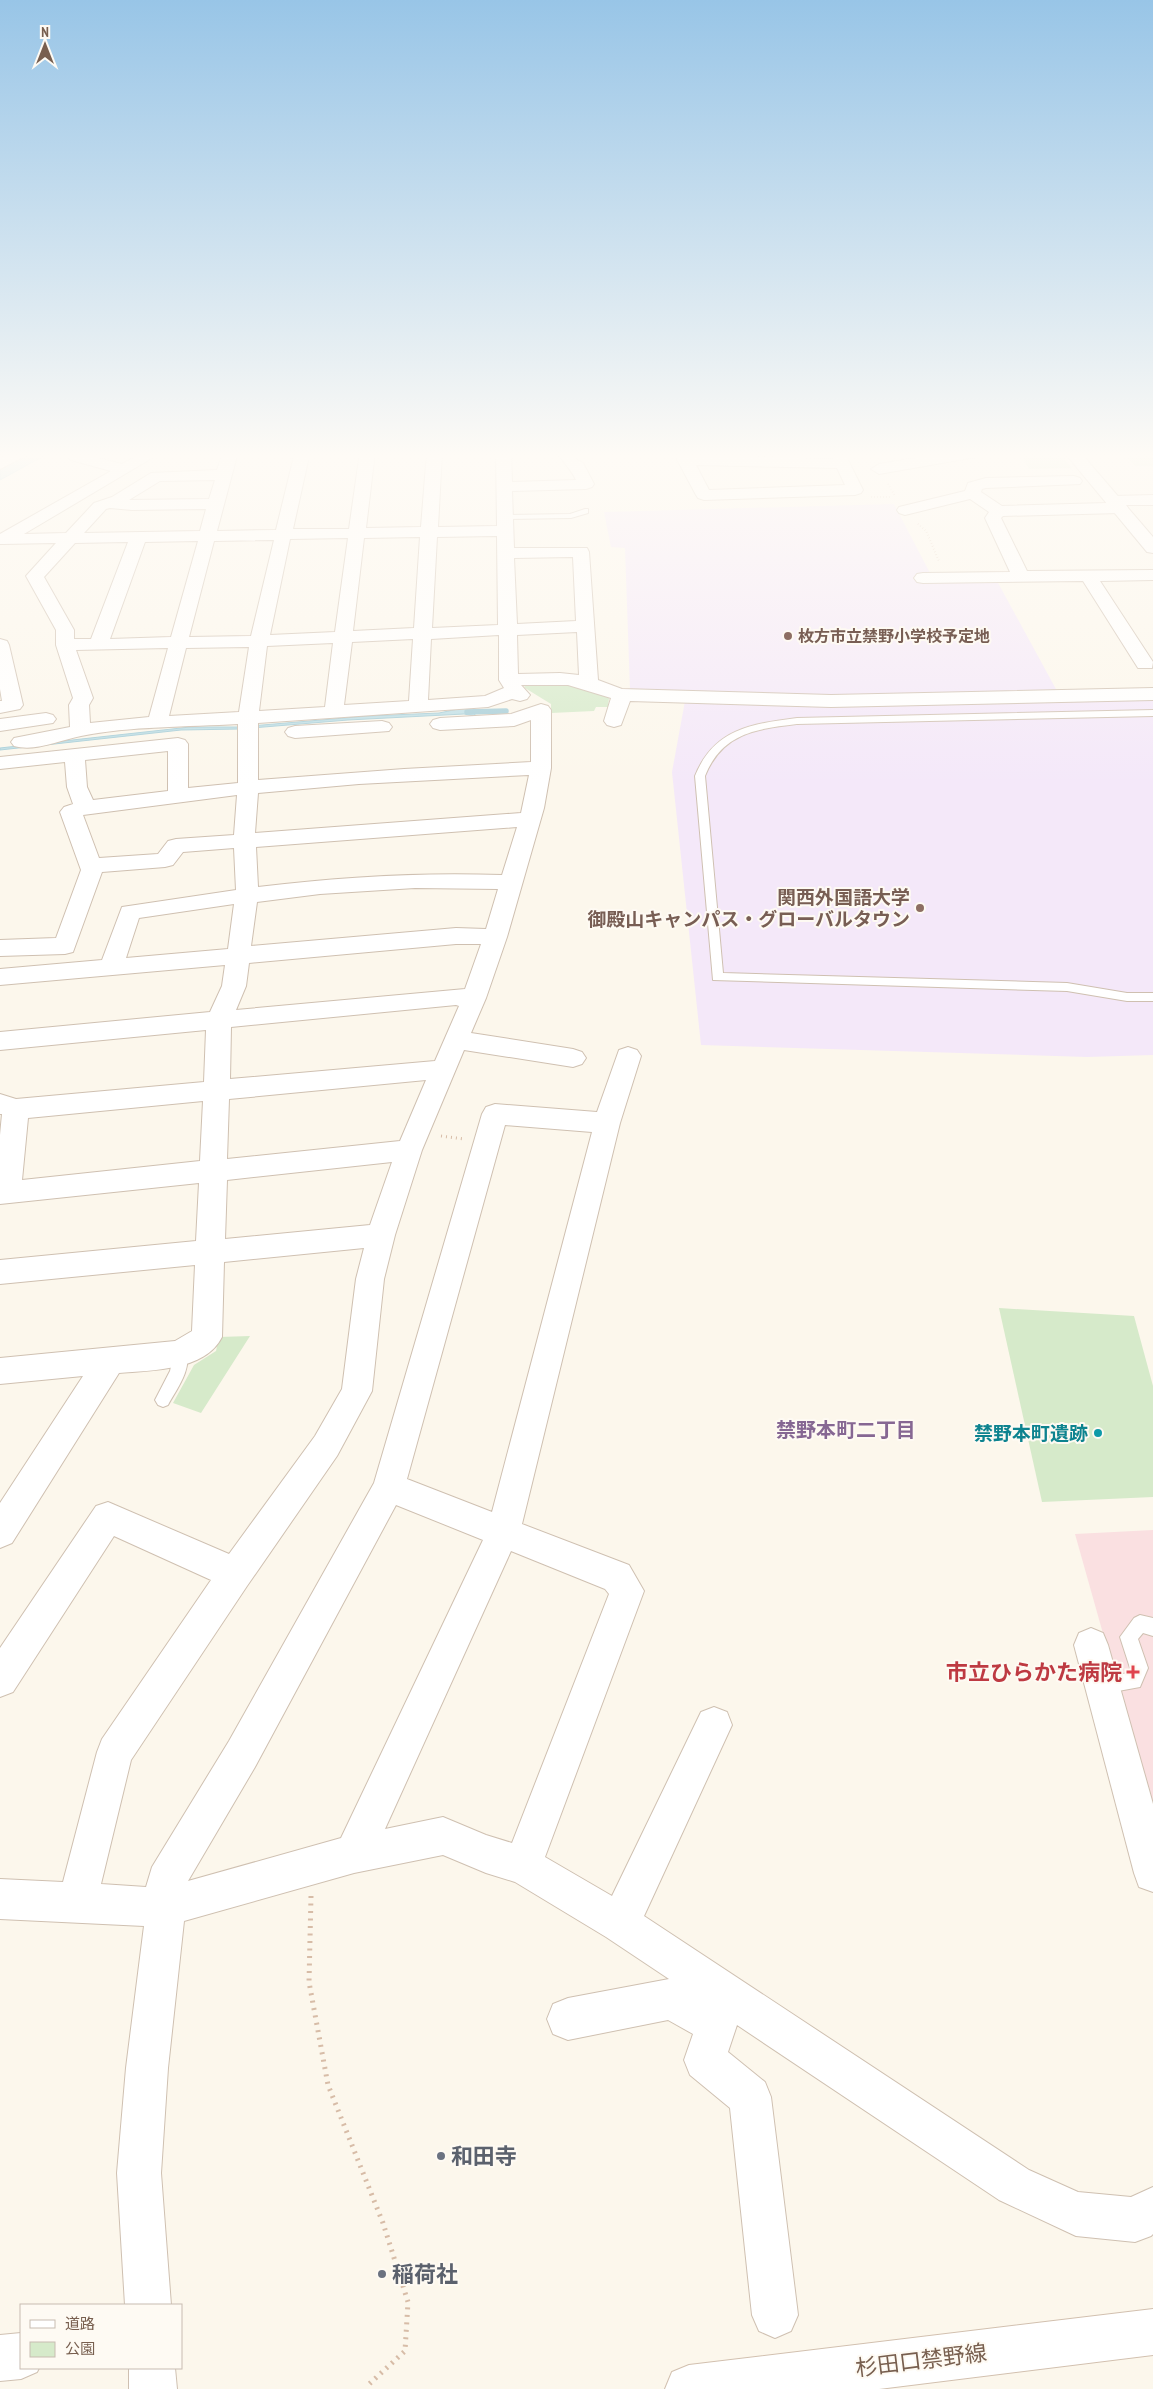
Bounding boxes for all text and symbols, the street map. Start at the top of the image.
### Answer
north arrow [20,20,70,70]
text: N [41,23,49,41]
place label: 枚方市立禁野小学校予定地 [798,626,990,646]
marker: 枚方市立禁野小学校予定地 [782,630,794,642]
place label: 関西外国語大学 御殿山キャンパス・グローバルタウン [587,885,910,931]
marker: 関西外国語大学 御殿山キャンパス・グローバルタウン [914,902,926,914]
district label: 禁野本町二丁目 [776,1417,916,1443]
place label: 禁野本町遺跡 [974,1421,1088,1445]
marker: 禁野本町遺跡 [1092,1427,1104,1439]
place label: 市立ひらかた病院 [946,1658,1122,1686]
marker: 市立ひらかた病院 [1126,1665,1140,1679]
place label: 和田寺 [451,2142,517,2170]
marker: 和田寺 [435,2150,447,2162]
place label: 稲荷社 [392,2260,458,2288]
marker: 稲荷社 [376,2268,388,2280]
legend [20,2304,182,2369]
text: 道路 [65,2314,95,2333]
street label: 杉田口禁野線 [854,2338,988,2382]
text: 公園 [65,2339,95,2358]

